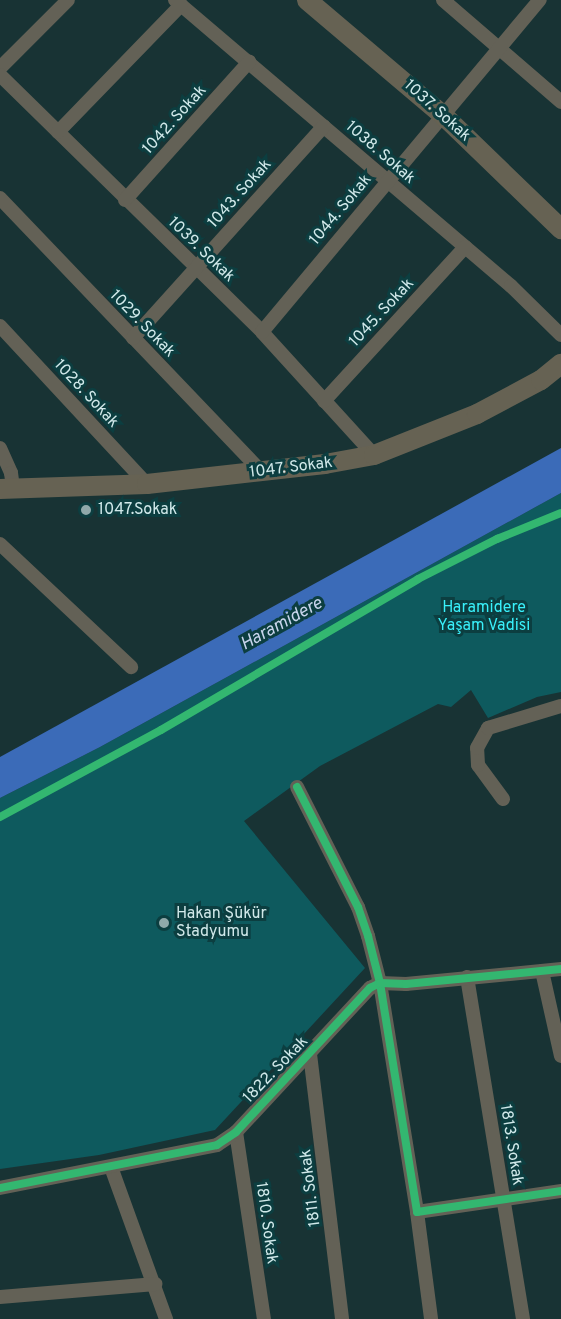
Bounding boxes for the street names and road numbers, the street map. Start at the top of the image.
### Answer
street label: 1037. Sokak [400,76,474,146]
street label: 1042. Sokak [139,81,211,159]
street label: 1038. Sokak [341,117,419,189]
street label: 1043. Sokak [204,156,276,232]
street label: 1044. Sokak [306,171,376,249]
street label: 1039. Sokak [164,213,238,287]
street label: 1045. Sokak [345,275,419,351]
street label: 1029. Sokak [105,286,179,362]
street label: 1028. Sokak [50,356,122,432]
street label: 1047. Sokak [248,453,334,483]
street label: 1822. Sokak [239,1033,313,1107]
street label: 1813. Sokak [495,1103,527,1187]
street label: 1811. Sokak [297,1148,325,1228]
street label: 1810. Sokak [251,1181,281,1265]

